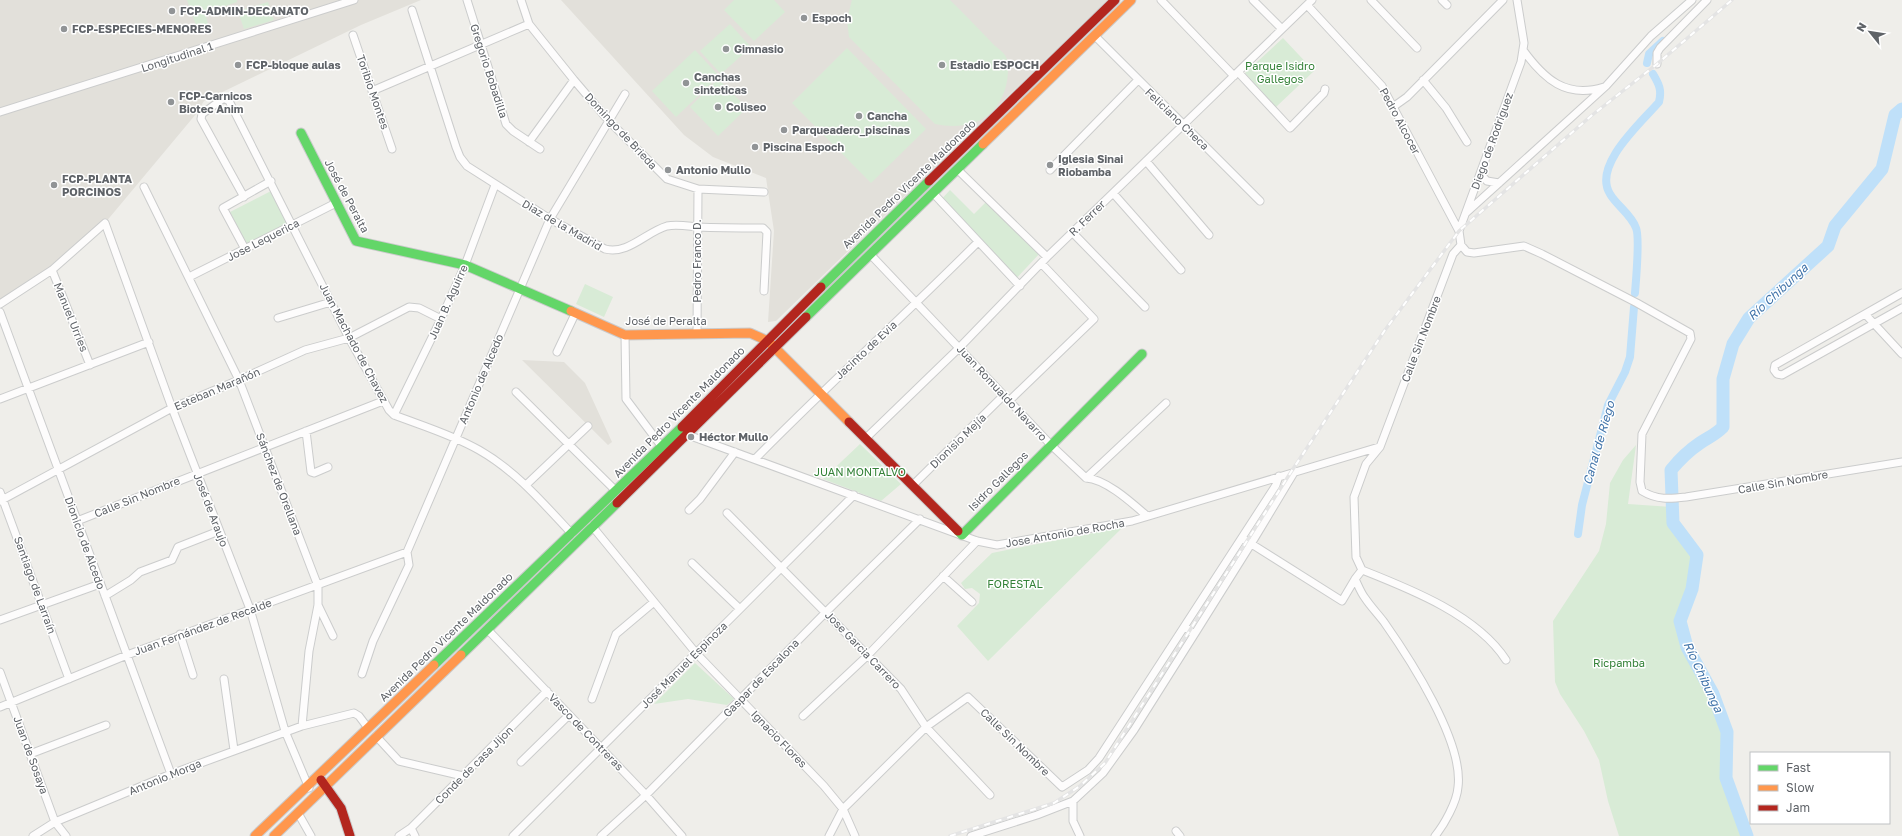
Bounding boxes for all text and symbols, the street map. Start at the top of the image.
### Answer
place label: FCP-ADMIN-DECANATO [180,4,309,17]
marker: FCP-ADMIN-DECANATO [167,6,177,16]
place label: Espoch [812,11,852,24]
north arrow [1850,12,1890,52]
marker: Espoch [799,13,809,23]
text: N [1853,20,1869,34]
place label: FCP-ESPECIES-MENORES [72,22,212,35]
street label: Gregorio Bobadilla [468,22,511,120]
marker: FCP-ESPECIES-MENORES [59,24,69,34]
street label: Longitudinal 1 [139,39,214,74]
place label: Gimnasio [734,42,784,55]
marker: Gimnasio [721,44,731,54]
street label: Toribio Montes [355,53,392,131]
place label: FCP-bloque aulas [246,58,341,71]
place label: Estadio ESPOCH [950,58,1039,71]
park label: Parque Isidro Gallegos [1245,59,1315,85]
marker: FCP-bloque aulas [233,60,243,70]
marker: Estadio ESPOCH [937,60,947,70]
place label: Canchas sinteticas [694,70,747,96]
marker: Canchas sinteticas [681,78,691,88]
street label: Feliciano Checa [1143,85,1212,152]
street label: Pedro Alcocer [1377,85,1424,157]
place label: FCP-Carnicos Biotec Anim [179,89,252,115]
street label: Domingo de Brieda [583,90,660,172]
street label: Diego de Rodriguez [1468,90,1515,191]
marker: FCP-Carnicos Biotec Anim [166,97,176,107]
place label: Coliseo [726,100,767,113]
marker: Coliseo [713,102,723,112]
place label: Cancha [867,109,907,122]
marker: Cancha [854,111,864,121]
street label: Avenida Pedro Vicente Maldonado [839,116,978,251]
place label: Parqueadero_piscinas [792,123,910,137]
marker: Parqueadero_piscinas [779,125,789,135]
place label: Piscina Espoch [763,140,844,153]
marker: Piscina Espoch [750,142,760,152]
place label: Iglesia Sinai Riobamba [1058,152,1123,178]
street label: José de Peralta [323,157,372,235]
marker: Iglesia Sinai Riobamba [1045,160,1055,170]
place label: Antonio Mullo [676,163,751,176]
marker: Antonio Mullo [663,165,673,175]
place label: FCP-PLANTA PORCINOS [62,172,132,198]
marker: FCP-PLANTA PORCINOS [49,180,59,190]
street label: Diaz de la Madrid [520,196,604,253]
street label: R. Ferrer [1066,197,1108,238]
street label: Jose Lequerica [224,216,301,263]
street label: Pedro Franco D. [690,219,703,303]
water label: Río Chibunga [1745,259,1812,323]
street label: Juan B. Aguirre [425,262,470,341]
street label: Manuel Urries [52,280,91,353]
street label: Juan Machado de Chavez [317,281,392,405]
street label: Calle Sin Nombre [1398,294,1443,384]
street label: José de Peralta [625,314,707,327]
street label: Jacinto de Evia [832,318,899,381]
street label: Antonio de Alcedo [456,332,505,426]
street label: Juan Romualdo Navarro [955,342,1050,443]
street label: Avenida Pedro Vicente Maldonado [610,343,747,480]
street label: Esteban Marañón [172,365,262,412]
water label: Canal de Riego [1579,399,1618,486]
street label: Dionisio Mejía [927,411,988,471]
place label: Héctor Mullo [699,430,769,443]
street label: Sánchez de Orellana [254,431,305,537]
marker: Héctor Mullo [686,432,696,442]
street label: Isidro Gallegos [965,448,1030,513]
park label: JUAN MONTALVO [814,465,906,478]
street label: Calle Sin Nombre [1737,467,1829,496]
street label: José de Araujo [192,471,232,549]
street label: Calle Sin Nombre [92,473,182,520]
street label: Dionicio de Alcedo [63,495,108,591]
street label: Jose Antonio de Rocha [1004,516,1125,549]
street label: Santiago de Larraín [12,534,59,635]
street label: Avenida Pedro Vicente Maldonado [376,569,515,704]
park label: FORESTAL [987,577,1043,590]
street label: Juan Fernández de Recalde [132,596,273,657]
street label: Jose Garcia Carrero [823,608,904,692]
street label: José Manuel Espinoza [638,619,730,711]
street label: Gaspar de Escalona [720,636,801,719]
water label: Río Chibunga [1680,639,1727,716]
park label: Ricpamba [1593,656,1645,669]
street label: Vasco de Contreras [546,690,627,773]
street label: Calle Sin Nombre [978,705,1053,778]
street label: Ignacio Flores [749,707,810,770]
street label: Juan de Sosaya [11,714,52,796]
street label: Conde de casa Jijon [432,723,515,806]
legend [1750,752,1890,824]
street label: Antonio Morga [127,756,203,797]
text: Fast [1786,760,1811,775]
text: Slow [1786,780,1814,795]
text: Jam [1786,800,1810,815]

